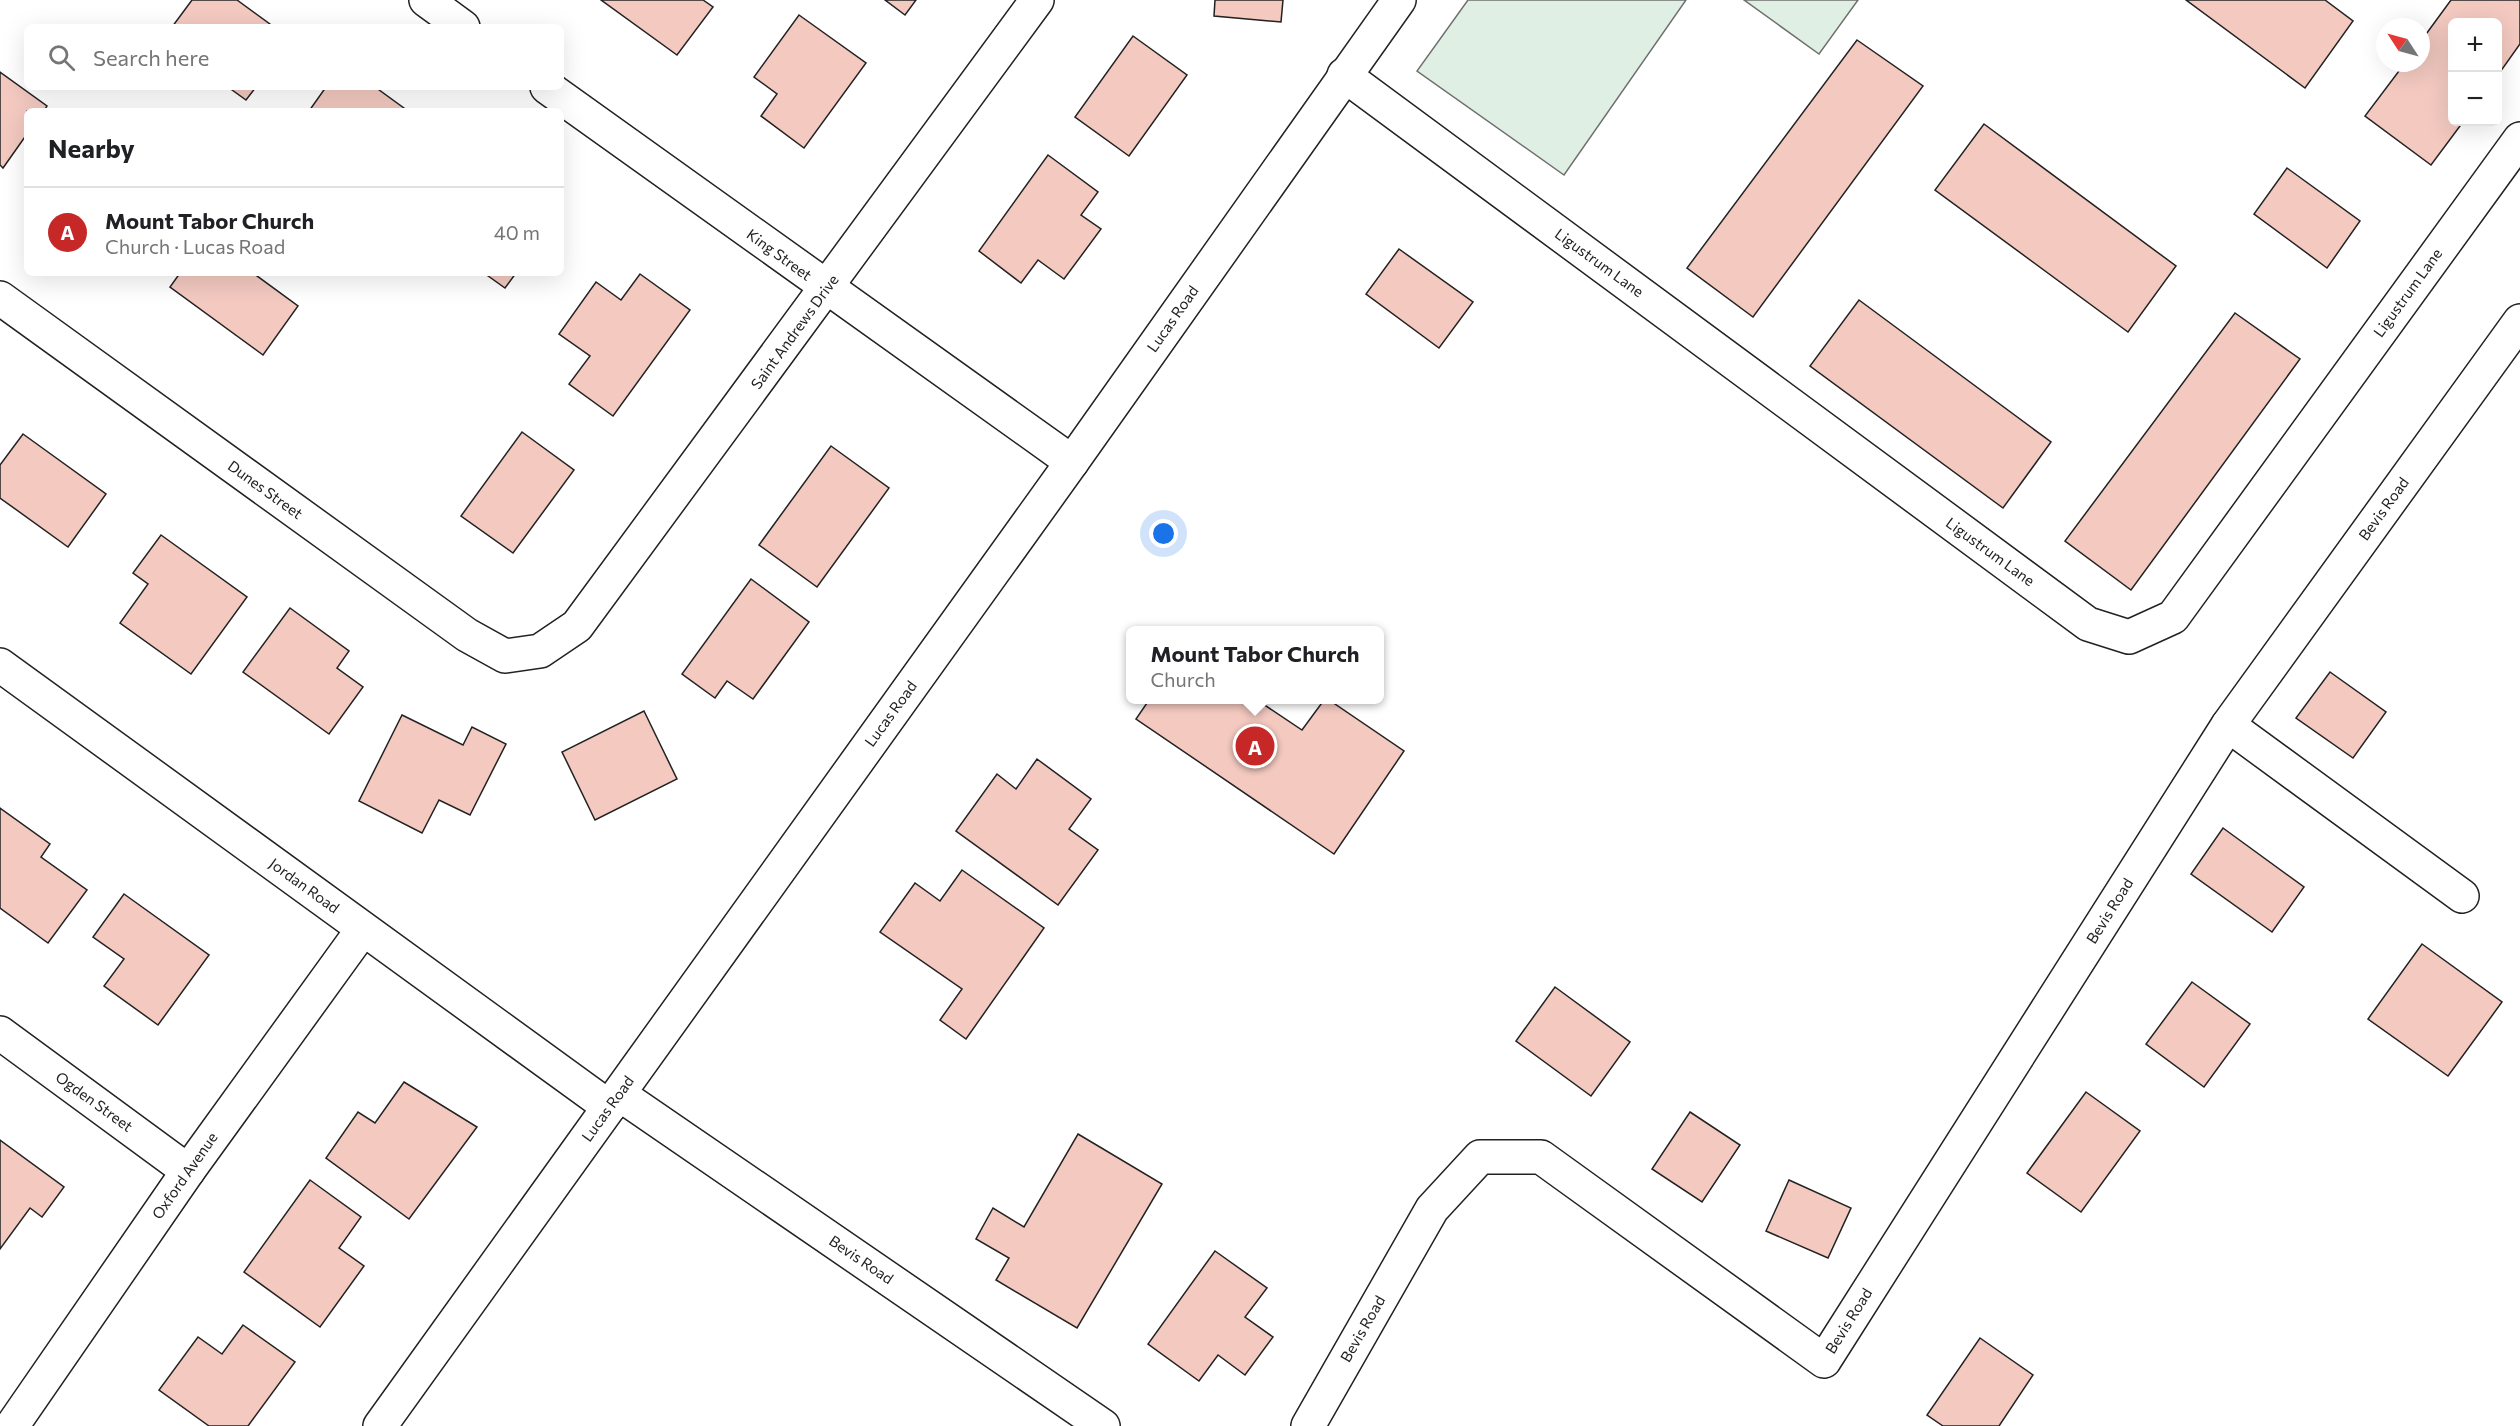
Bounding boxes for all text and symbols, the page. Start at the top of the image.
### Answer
north arrow [2376,18,2430,72]
map controls [2448,18,2502,126]
button: + [2448,18,2502,72]
search box [24,24,564,90]
icon: search [45,41,78,74]
text: Search here [93,44,209,71]
button: − [2448,72,2502,126]
text: Nearby [48,132,135,163]
text: Mount Tabor Church [105,207,314,234]
text: A [60,220,75,244]
text: 40 m [494,220,540,244]
street label: Ligustrum Lane [1552,224,1647,300]
street label: King Street [744,225,816,284]
text: Church · Lucas Road [105,234,285,258]
street label: Ligustrum Lane [2369,245,2445,340]
street label: Saint Andrews Drive [747,271,842,392]
street label: Lucas Road [1143,282,1202,355]
street label: Dunes Street [225,456,306,522]
street label: Bevis Road [2354,473,2412,544]
street label: Ligustrum Lane [1943,513,2038,589]
your location [1149,519,1178,548]
popup [1126,626,1384,704]
text: Mount Tabor Church [1150,640,1360,667]
text: Church [1150,667,1216,691]
street label: Lucas Road [860,677,920,750]
pin: A [1236,724,1274,768]
street label: Jordan Road [266,854,343,917]
street label: Bevis Road [2082,874,2136,946]
street label: Ogden Street [53,1067,137,1135]
street label: Lucas Road [577,1072,637,1145]
street label: Oxford Avenue [148,1128,221,1222]
street label: Bevis Road [826,1231,897,1287]
street label: Bevis Road [1821,1284,1875,1356]
street label: Bevis Road [1336,1292,1388,1365]

